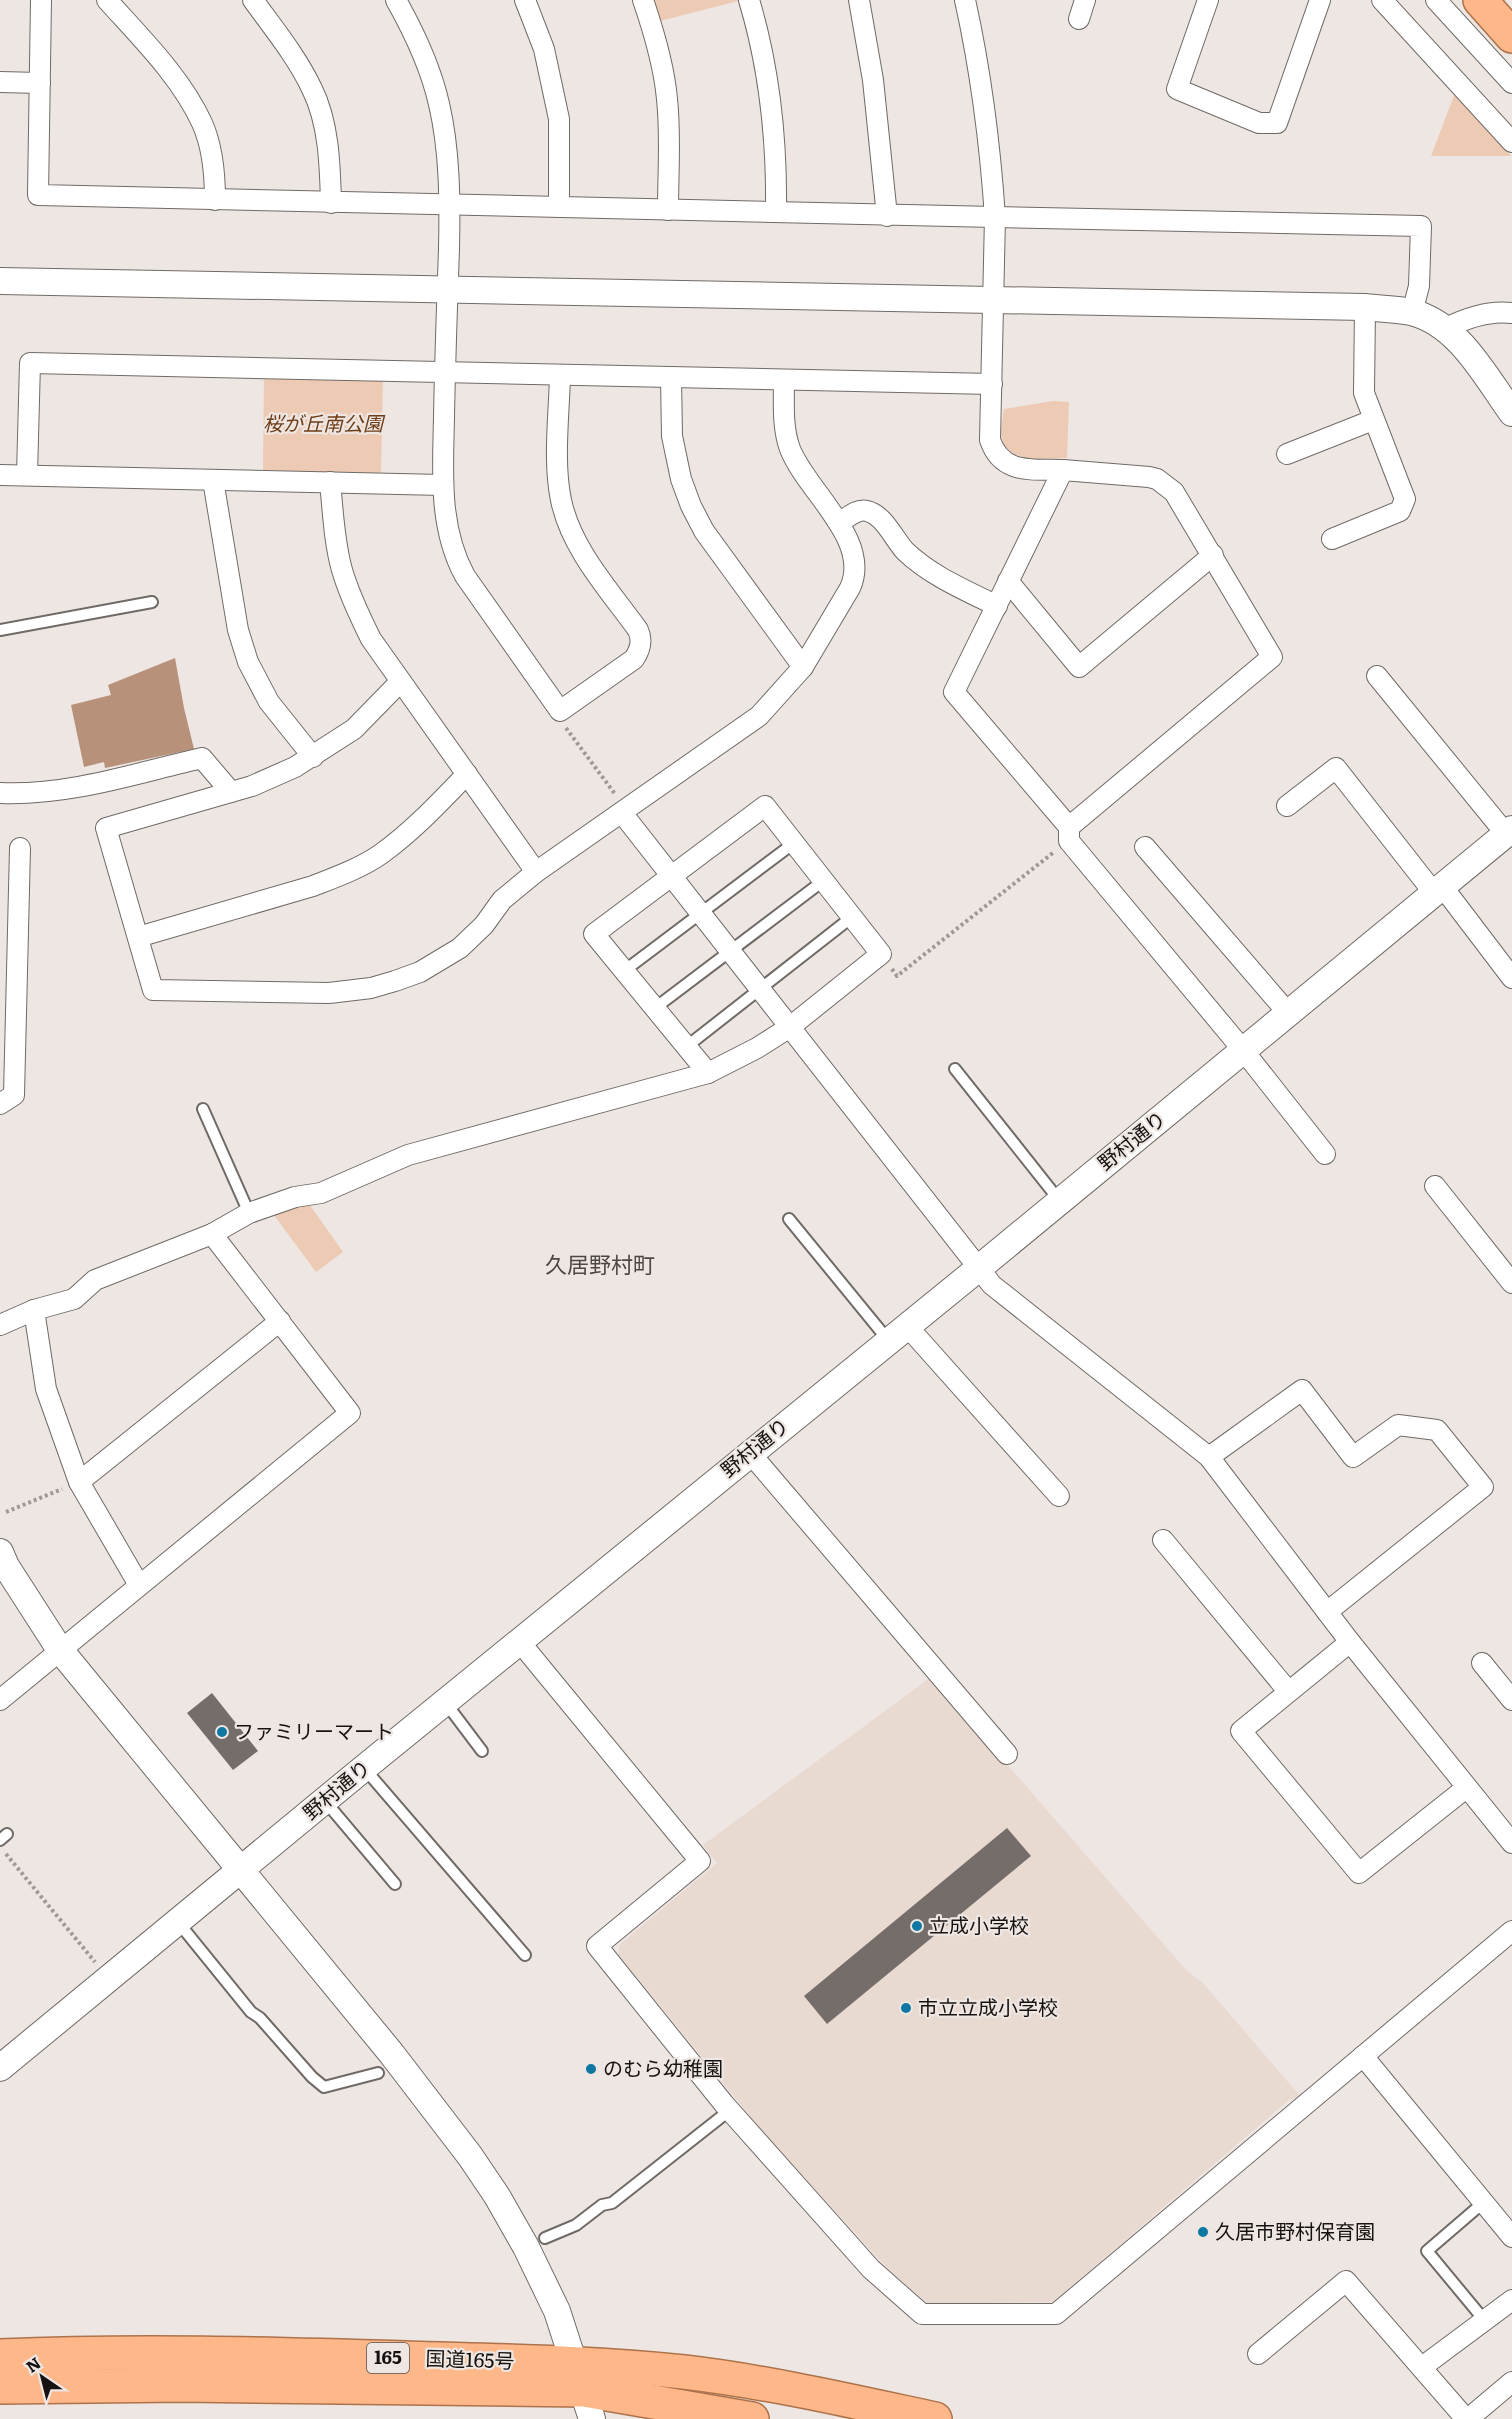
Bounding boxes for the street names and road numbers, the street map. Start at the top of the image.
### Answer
street label: 野村通り [1090,1103,1171,1176]
street label: 野村通り [713,1410,794,1483]
street label: 野村通り [295,1751,376,1826]
street label: 国道165号 [425,2341,515,2375]
road number: 165 [367,2343,409,2373]

